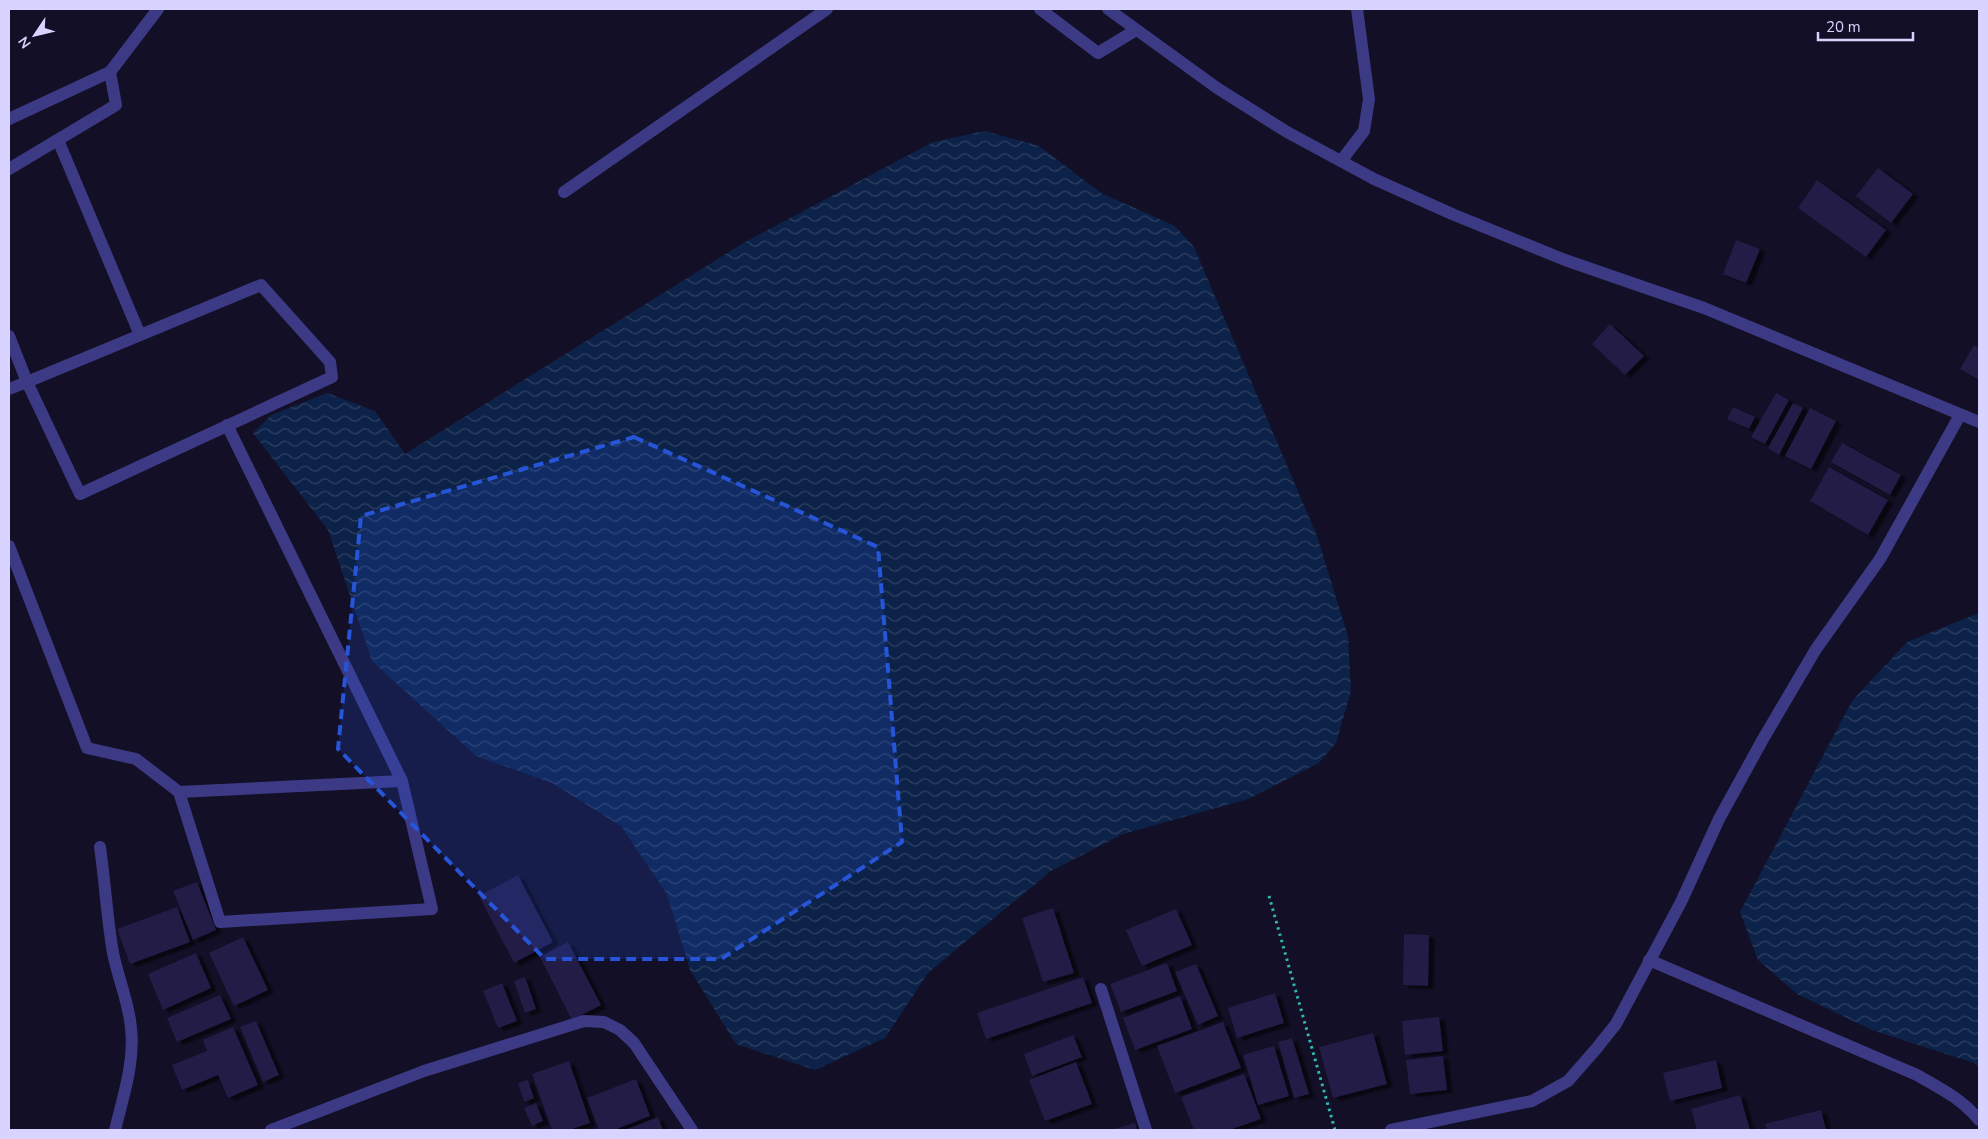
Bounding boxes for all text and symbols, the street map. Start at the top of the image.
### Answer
north arrow [10,10,60,60]
scale bar [1818,10,1913,42]
text: 20 m [1826,17,1861,37]
text: N [14,32,36,52]

